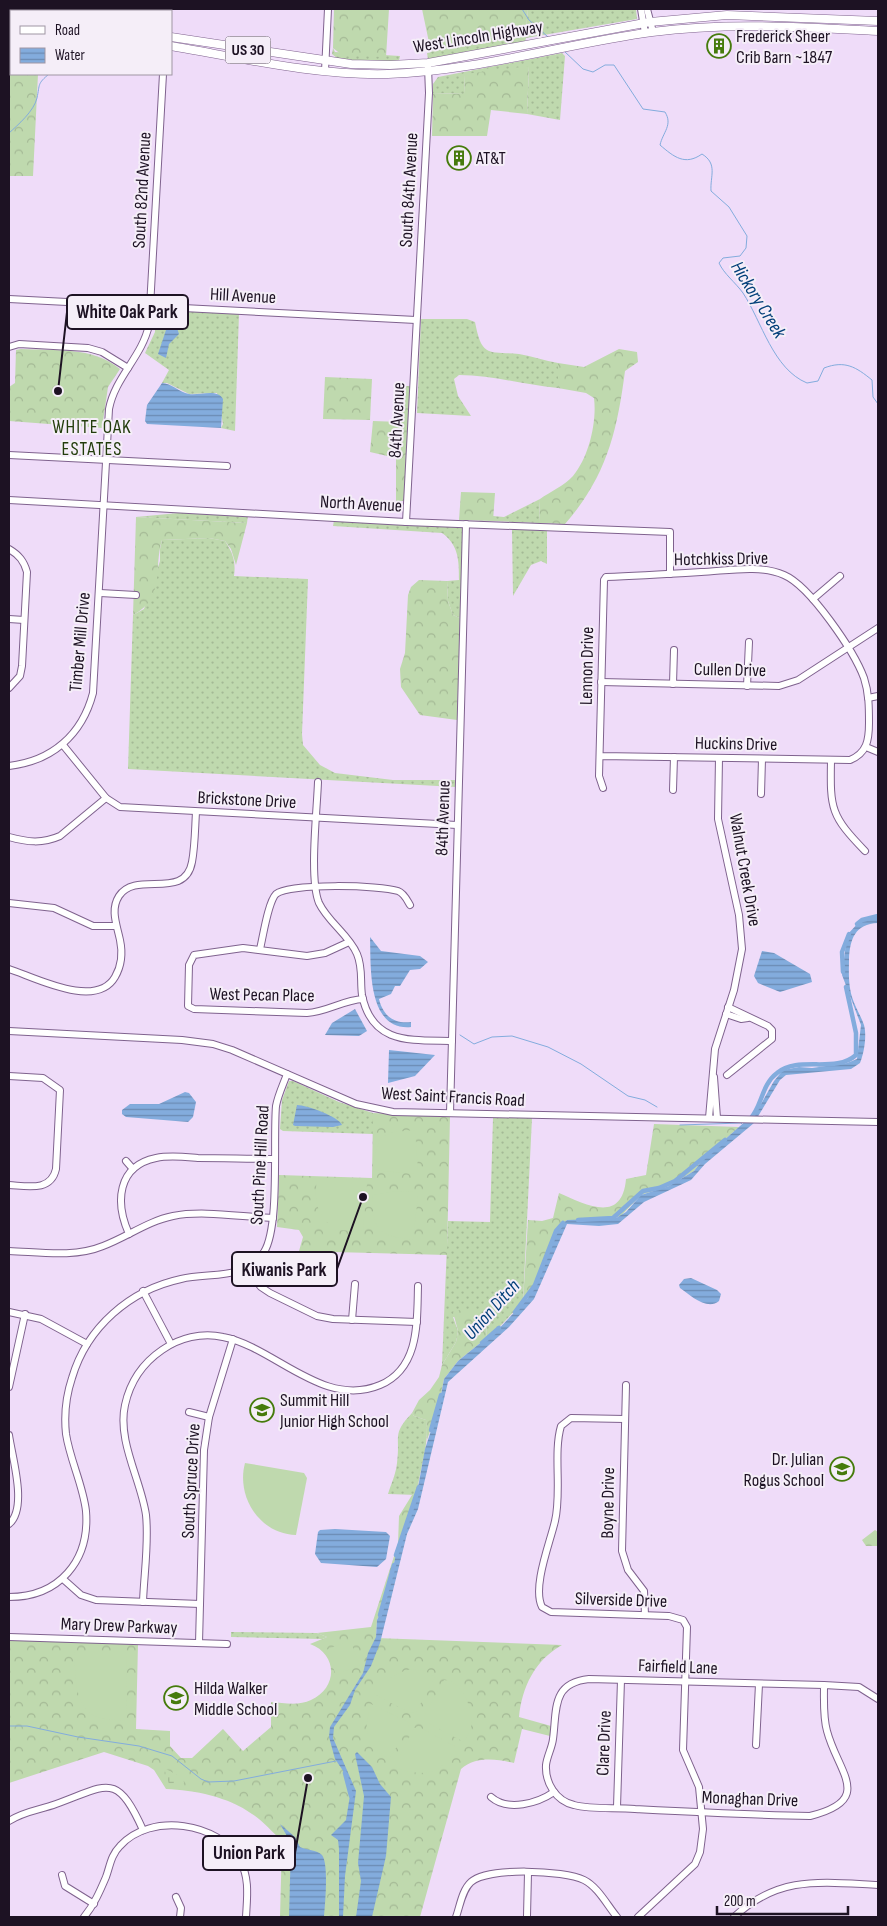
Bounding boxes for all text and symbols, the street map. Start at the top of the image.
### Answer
legend [10,10,172,75]
street label: West Lincoln Highway [412,16,544,58]
text: Road [55,21,80,40]
place label: Frederick Sheer Crib Barn ~1847 [736,26,833,68]
building icon: Frederick Sheer Crib Barn ~1847 [706,33,732,59]
road number: US 30 [226,36,270,64]
text: Water [55,46,86,65]
street label: South 82nd Avenue [128,131,156,249]
street label: South 84th Avenue [396,132,422,248]
building icon: AT&T [446,145,472,171]
place label: AT&T [475,148,506,169]
water label: Hickory Creek [725,257,791,344]
street label: Hill Avenue [209,284,277,308]
callout: White Oak Park [67,295,188,329]
text: White Oak Park [76,301,178,324]
street label: 84th Avenue [385,382,409,458]
district label: WHITE OAK ESTATES [52,416,132,461]
street label: North Avenue [319,491,403,517]
street label: Hotchkiss Drive [674,548,768,570]
street label: Timber Mill Drive [65,591,95,693]
street label: Lennon Drive [576,627,598,705]
street label: Cullen Drive [694,659,766,681]
street label: Huckins Drive [695,733,777,755]
street label: 84th Avenue [431,780,455,856]
street label: Brickstone Drive [197,787,297,813]
street label: Walnut Creek Drive [725,812,765,928]
street label: West Pecan Place [209,984,315,1006]
street label: West Saint Francis Road [381,1083,525,1111]
street label: South Pine Hill Road [246,1105,274,1225]
callout: Kiwanis Park [232,1252,337,1286]
text: Kiwanis Park [242,1259,326,1282]
water label: Union Ditch [459,1275,525,1345]
place label: Summit Hill Junior High School [279,1390,389,1432]
school or university icon: Summit Hill Junior High School [249,1397,275,1423]
street label: South Spruce Drive [177,1423,205,1539]
place label: Dr. Julian Rogus School [744,1449,824,1491]
school or university icon: Dr. Julian Rogus School [829,1456,855,1482]
street label: Boyne Drive [597,1467,619,1539]
street label: Silverside Drive [575,1588,667,1612]
street label: Mary Drew Parkway [60,1613,178,1639]
street label: Fairfield Lane [638,1655,718,1679]
place label: Hilda Walker Middle School [194,1678,277,1720]
school or university icon: Hilda Walker Middle School [163,1685,189,1711]
street label: Clare Drive [592,1710,616,1776]
street label: Monaghan Drive [701,1787,799,1811]
callout: Union Park [203,1836,295,1870]
text: Union Park [213,1842,285,1865]
scale bar [717,1884,848,1916]
text: 200 m [724,1892,756,1911]

